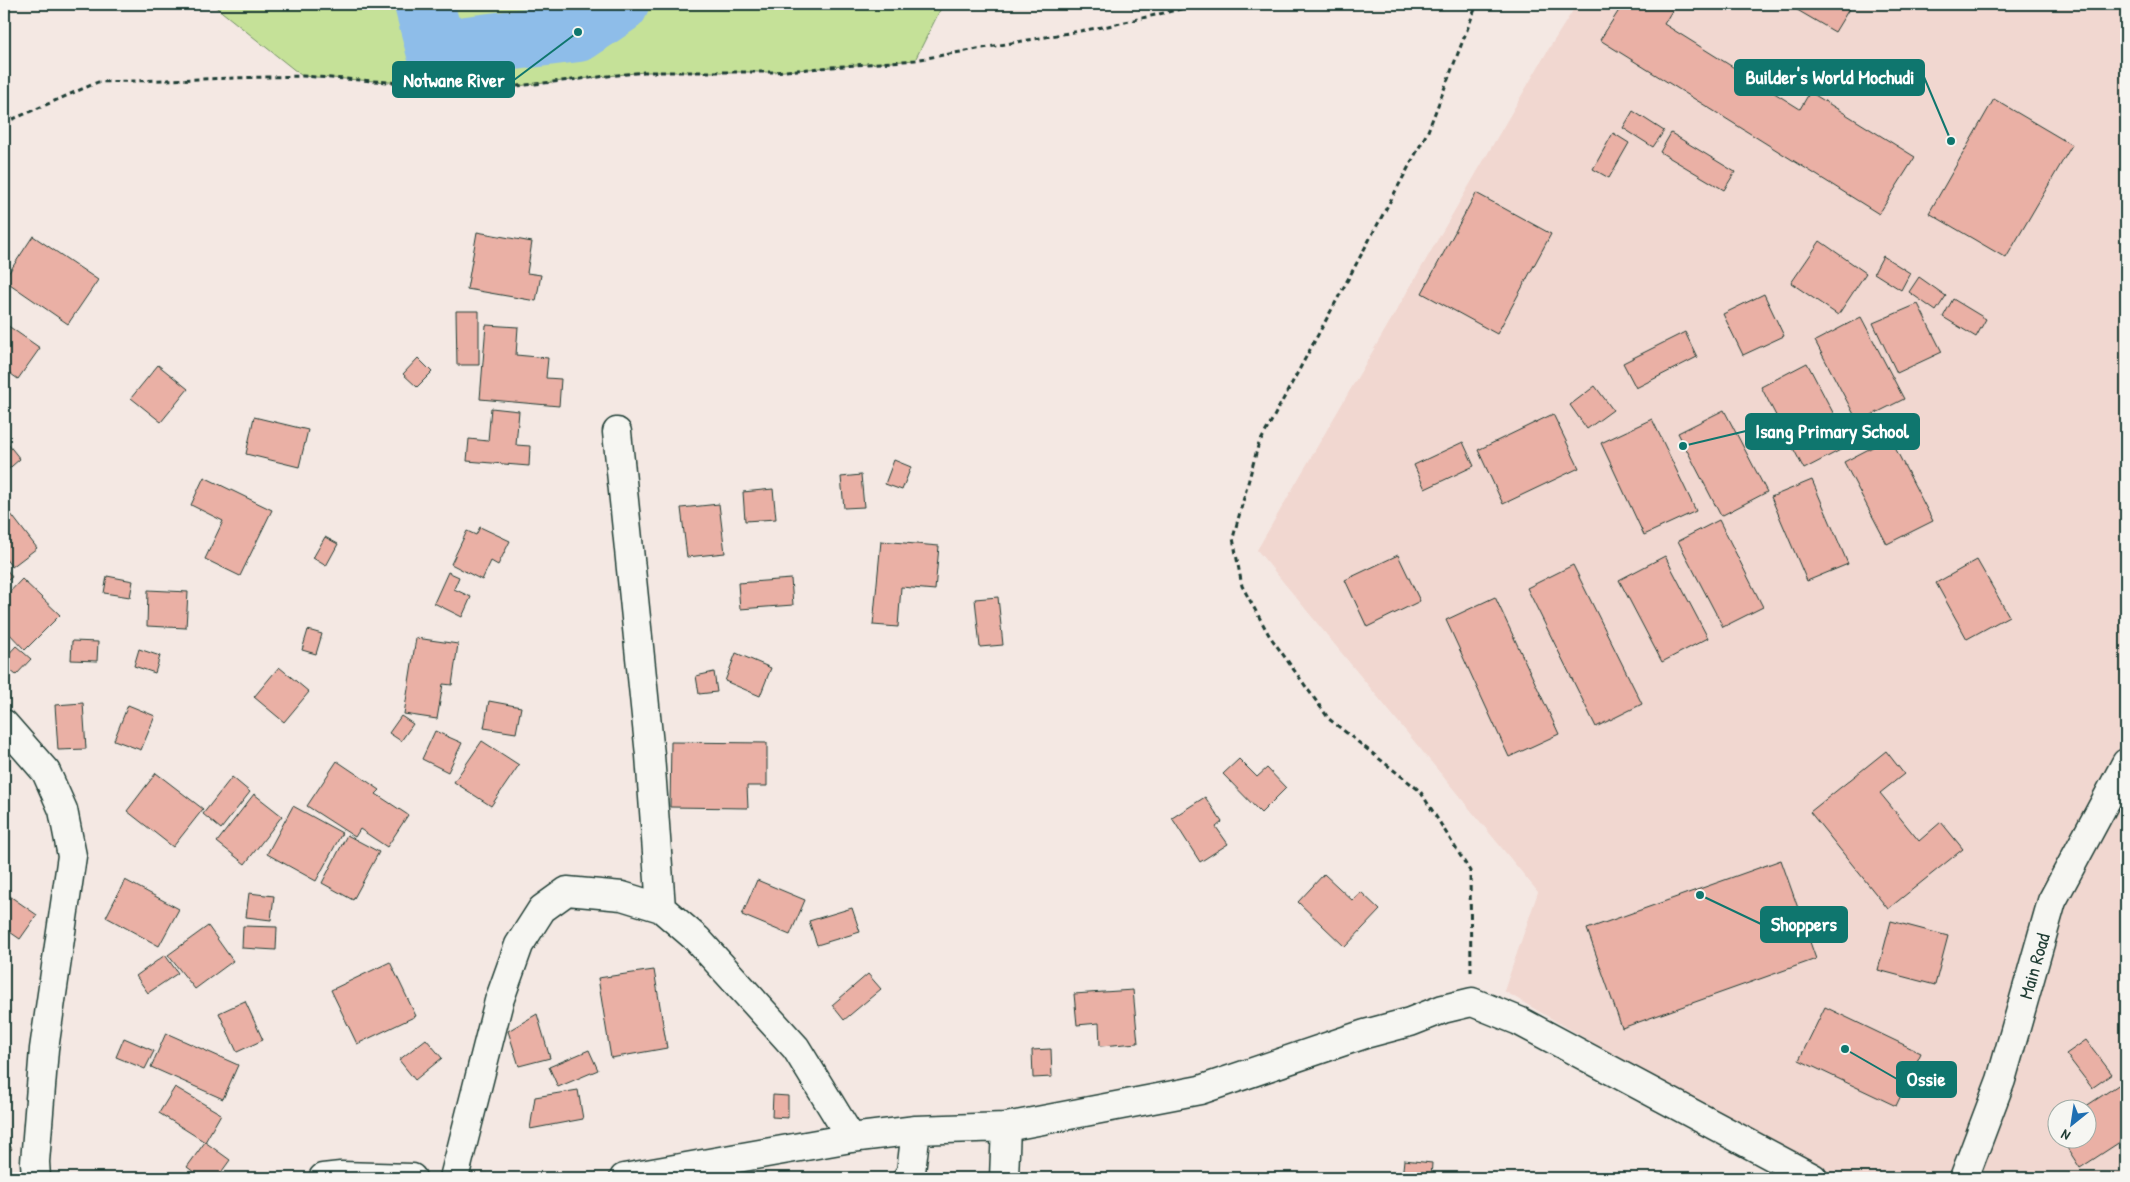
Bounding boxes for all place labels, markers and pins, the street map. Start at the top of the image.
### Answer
callout: Builder's World Mochudi [1735,60,1924,95]
callout: Notwane River [393,62,514,97]
callout: Isang Primary School [1746,414,1919,449]
callout: Shoppers [1761,907,1847,942]
callout: Ossie [1897,1062,1956,1097]

